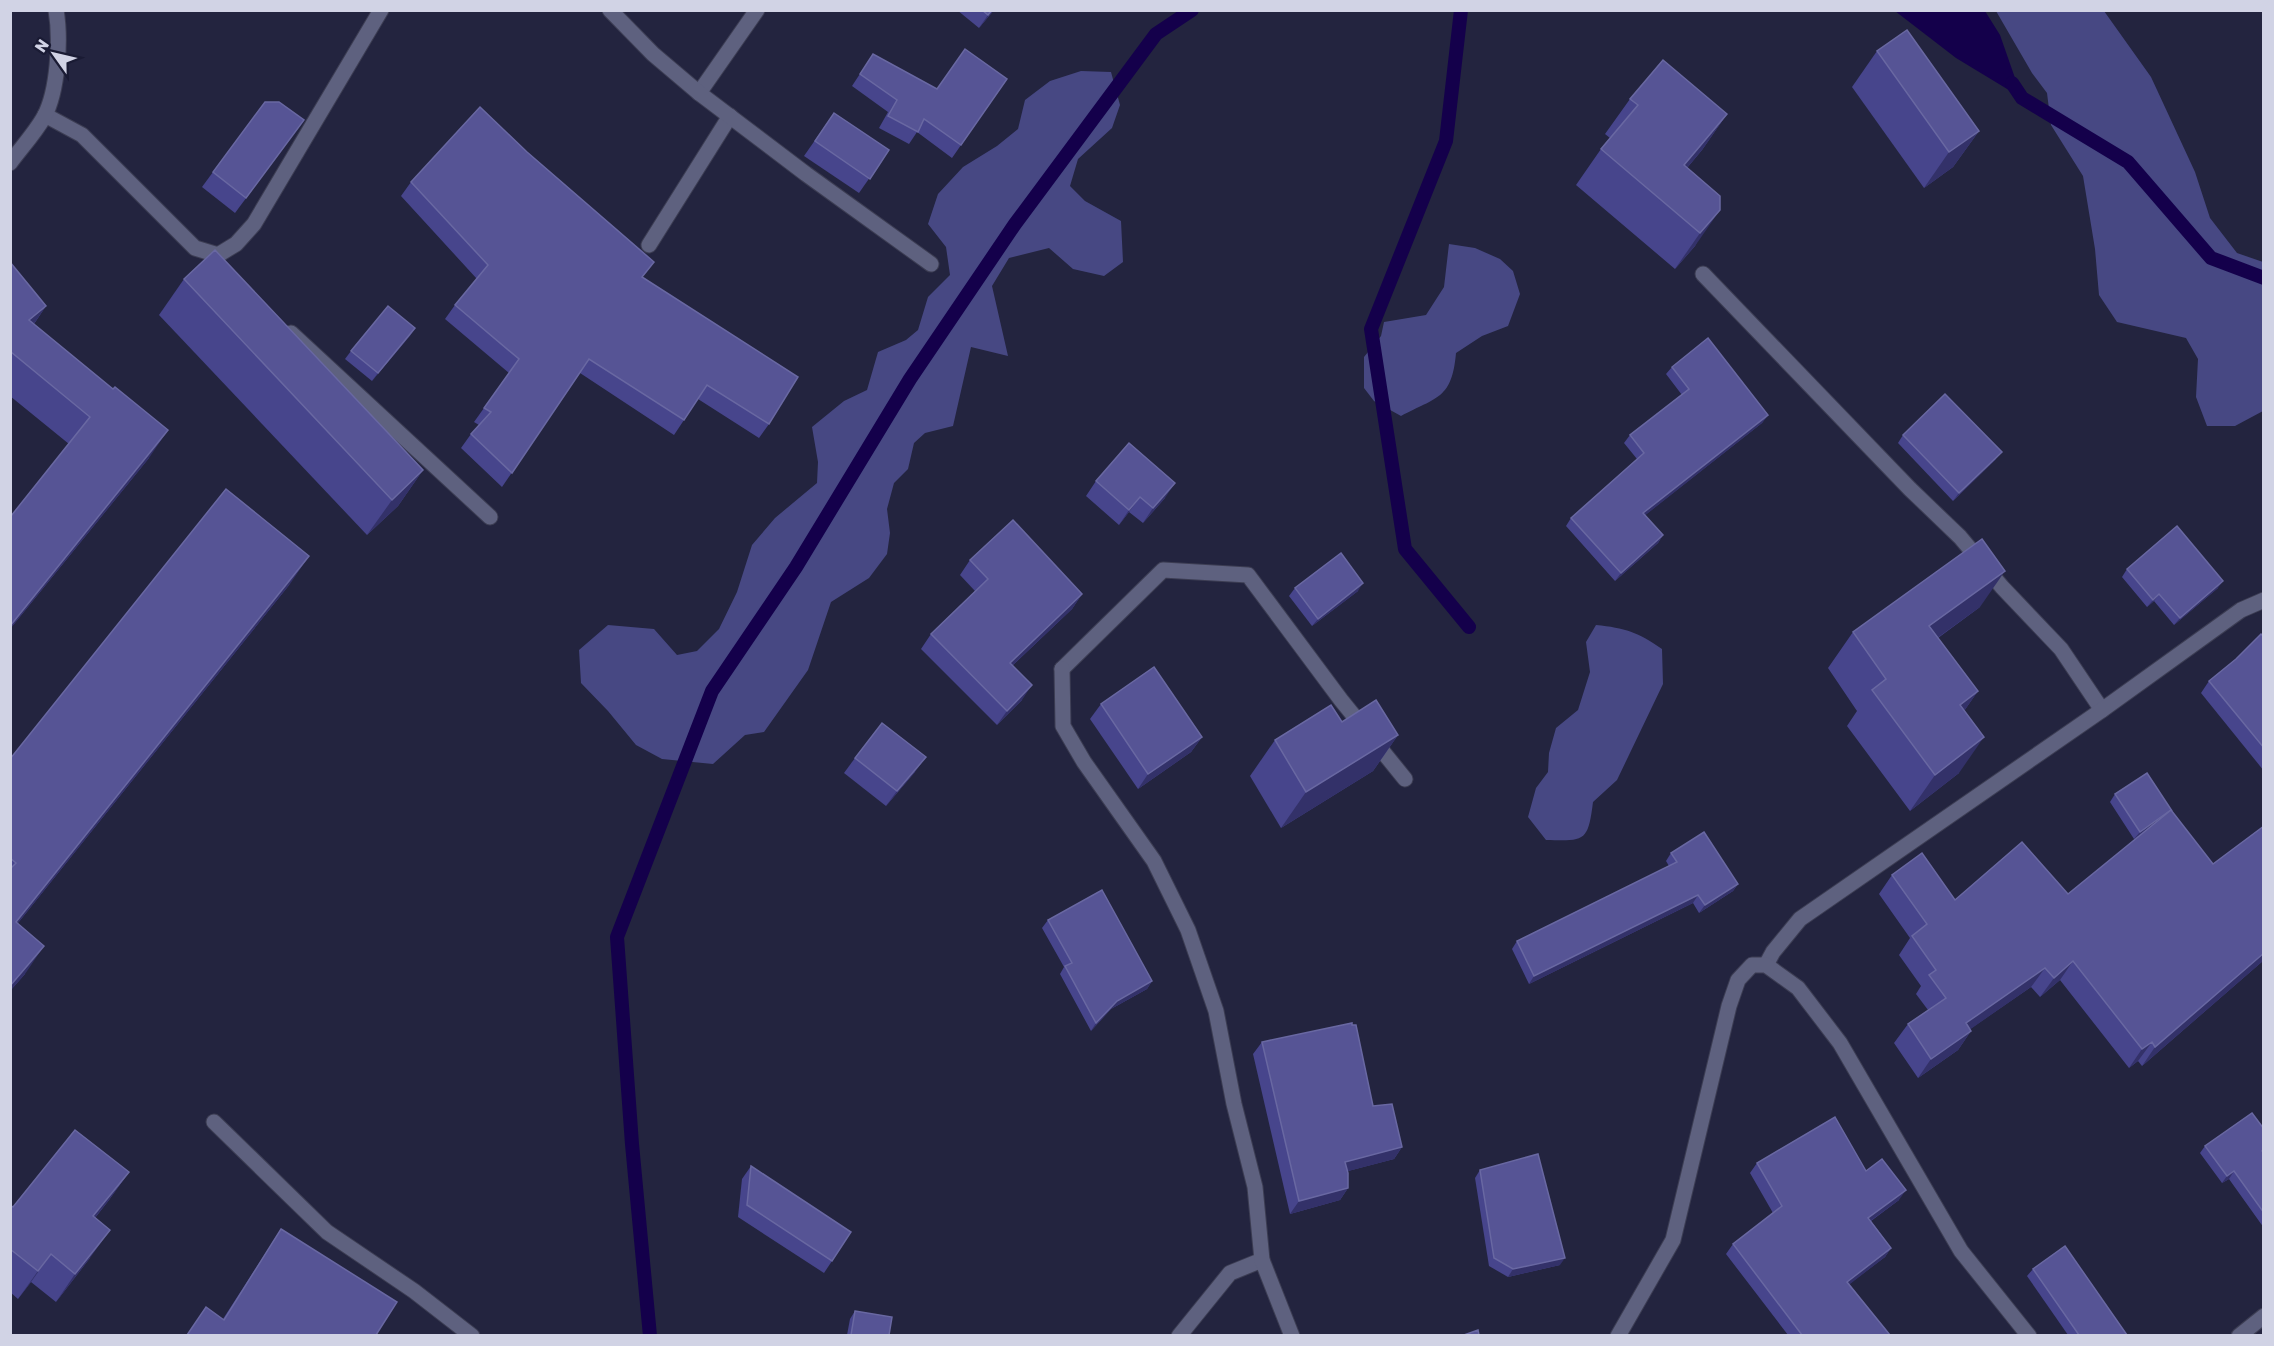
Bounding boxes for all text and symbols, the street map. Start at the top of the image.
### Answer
north arrow [24,24,84,84]
text: N [31,36,53,56]

